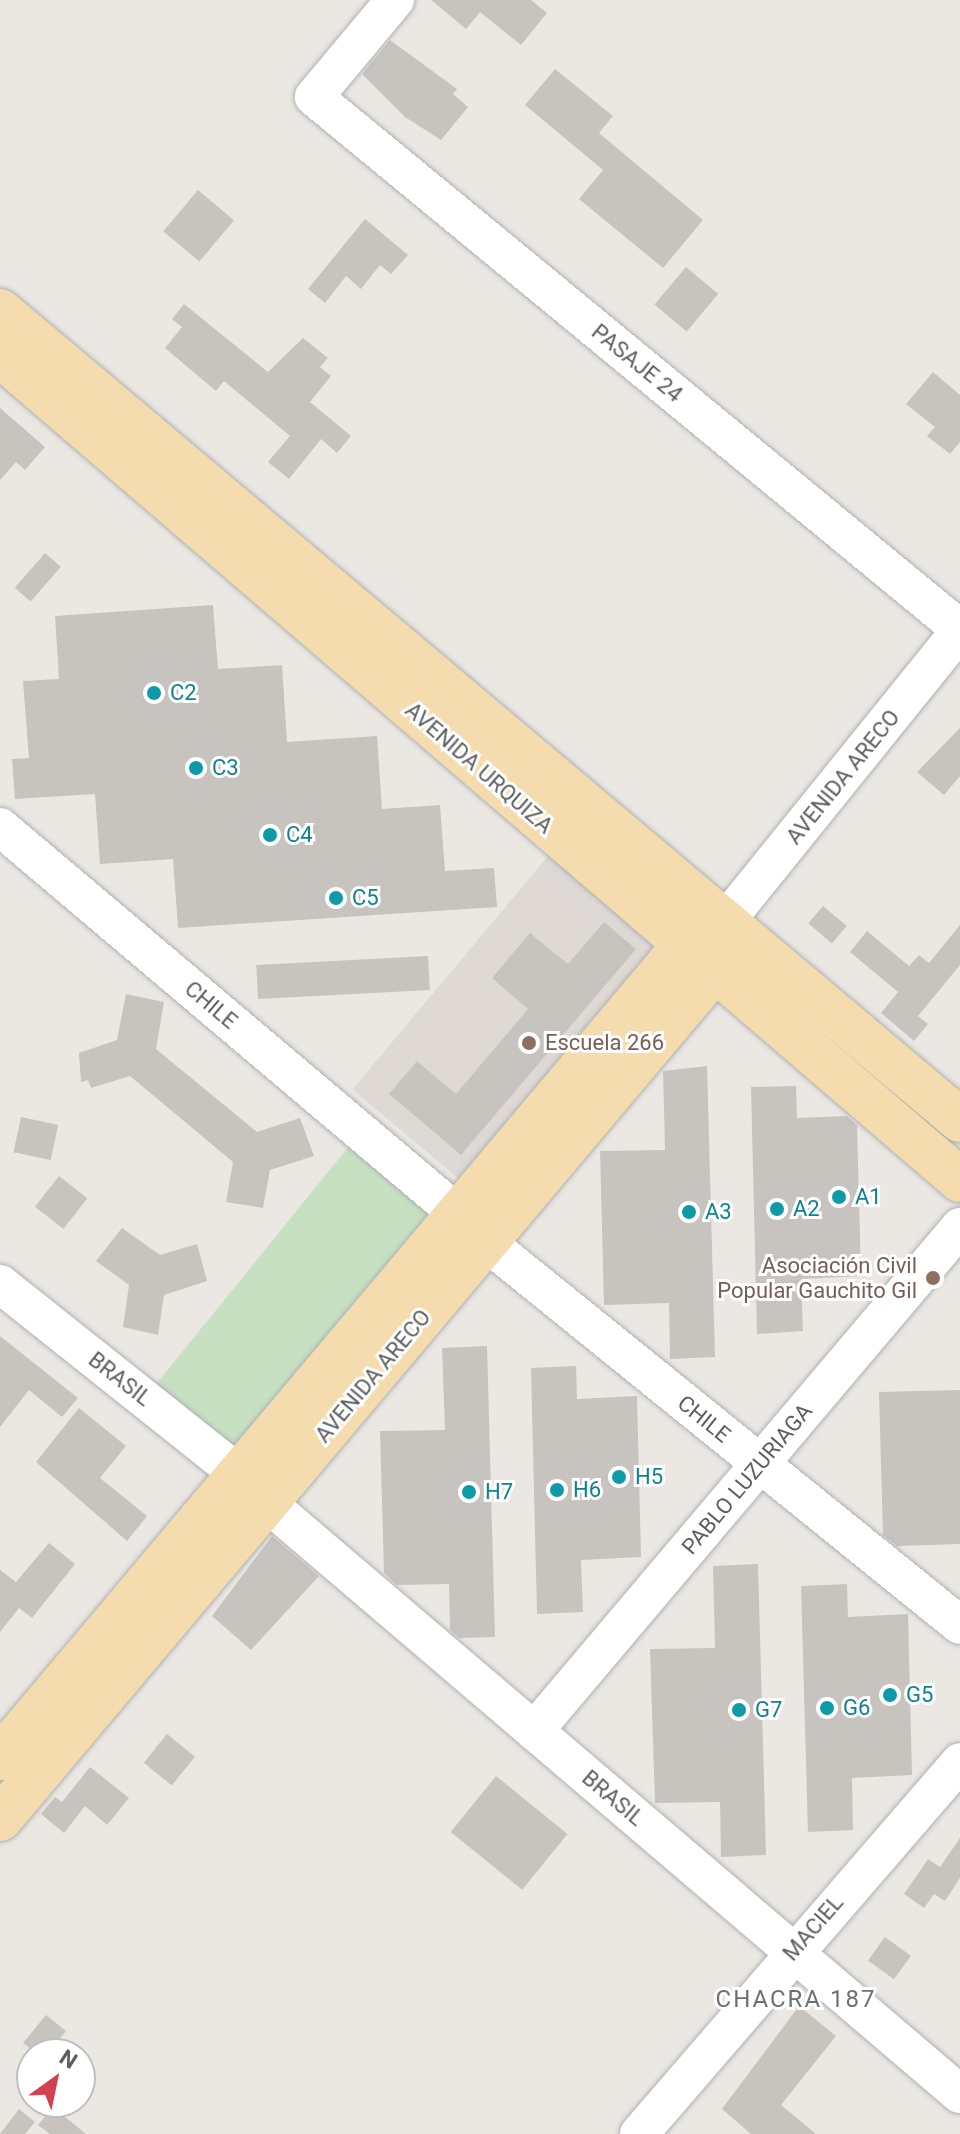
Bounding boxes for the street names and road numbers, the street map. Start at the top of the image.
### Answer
street label: PASAJE 24 [586,318,688,408]
street label: AVENIDA URQUIZA [400,697,558,839]
street label: AVENIDA ARECO [781,704,905,850]
street label: CHILE [179,975,243,1035]
street label: AVENIDA ARECO [310,1304,436,1448]
street label: BRASIL [83,1346,157,1412]
street label: CHILE [672,1390,736,1448]
street label: PABLO LUZURIAGA [676,1398,818,1560]
street label: BRASIL [577,1765,649,1831]
street label: MACIEL [777,1890,849,1966]

